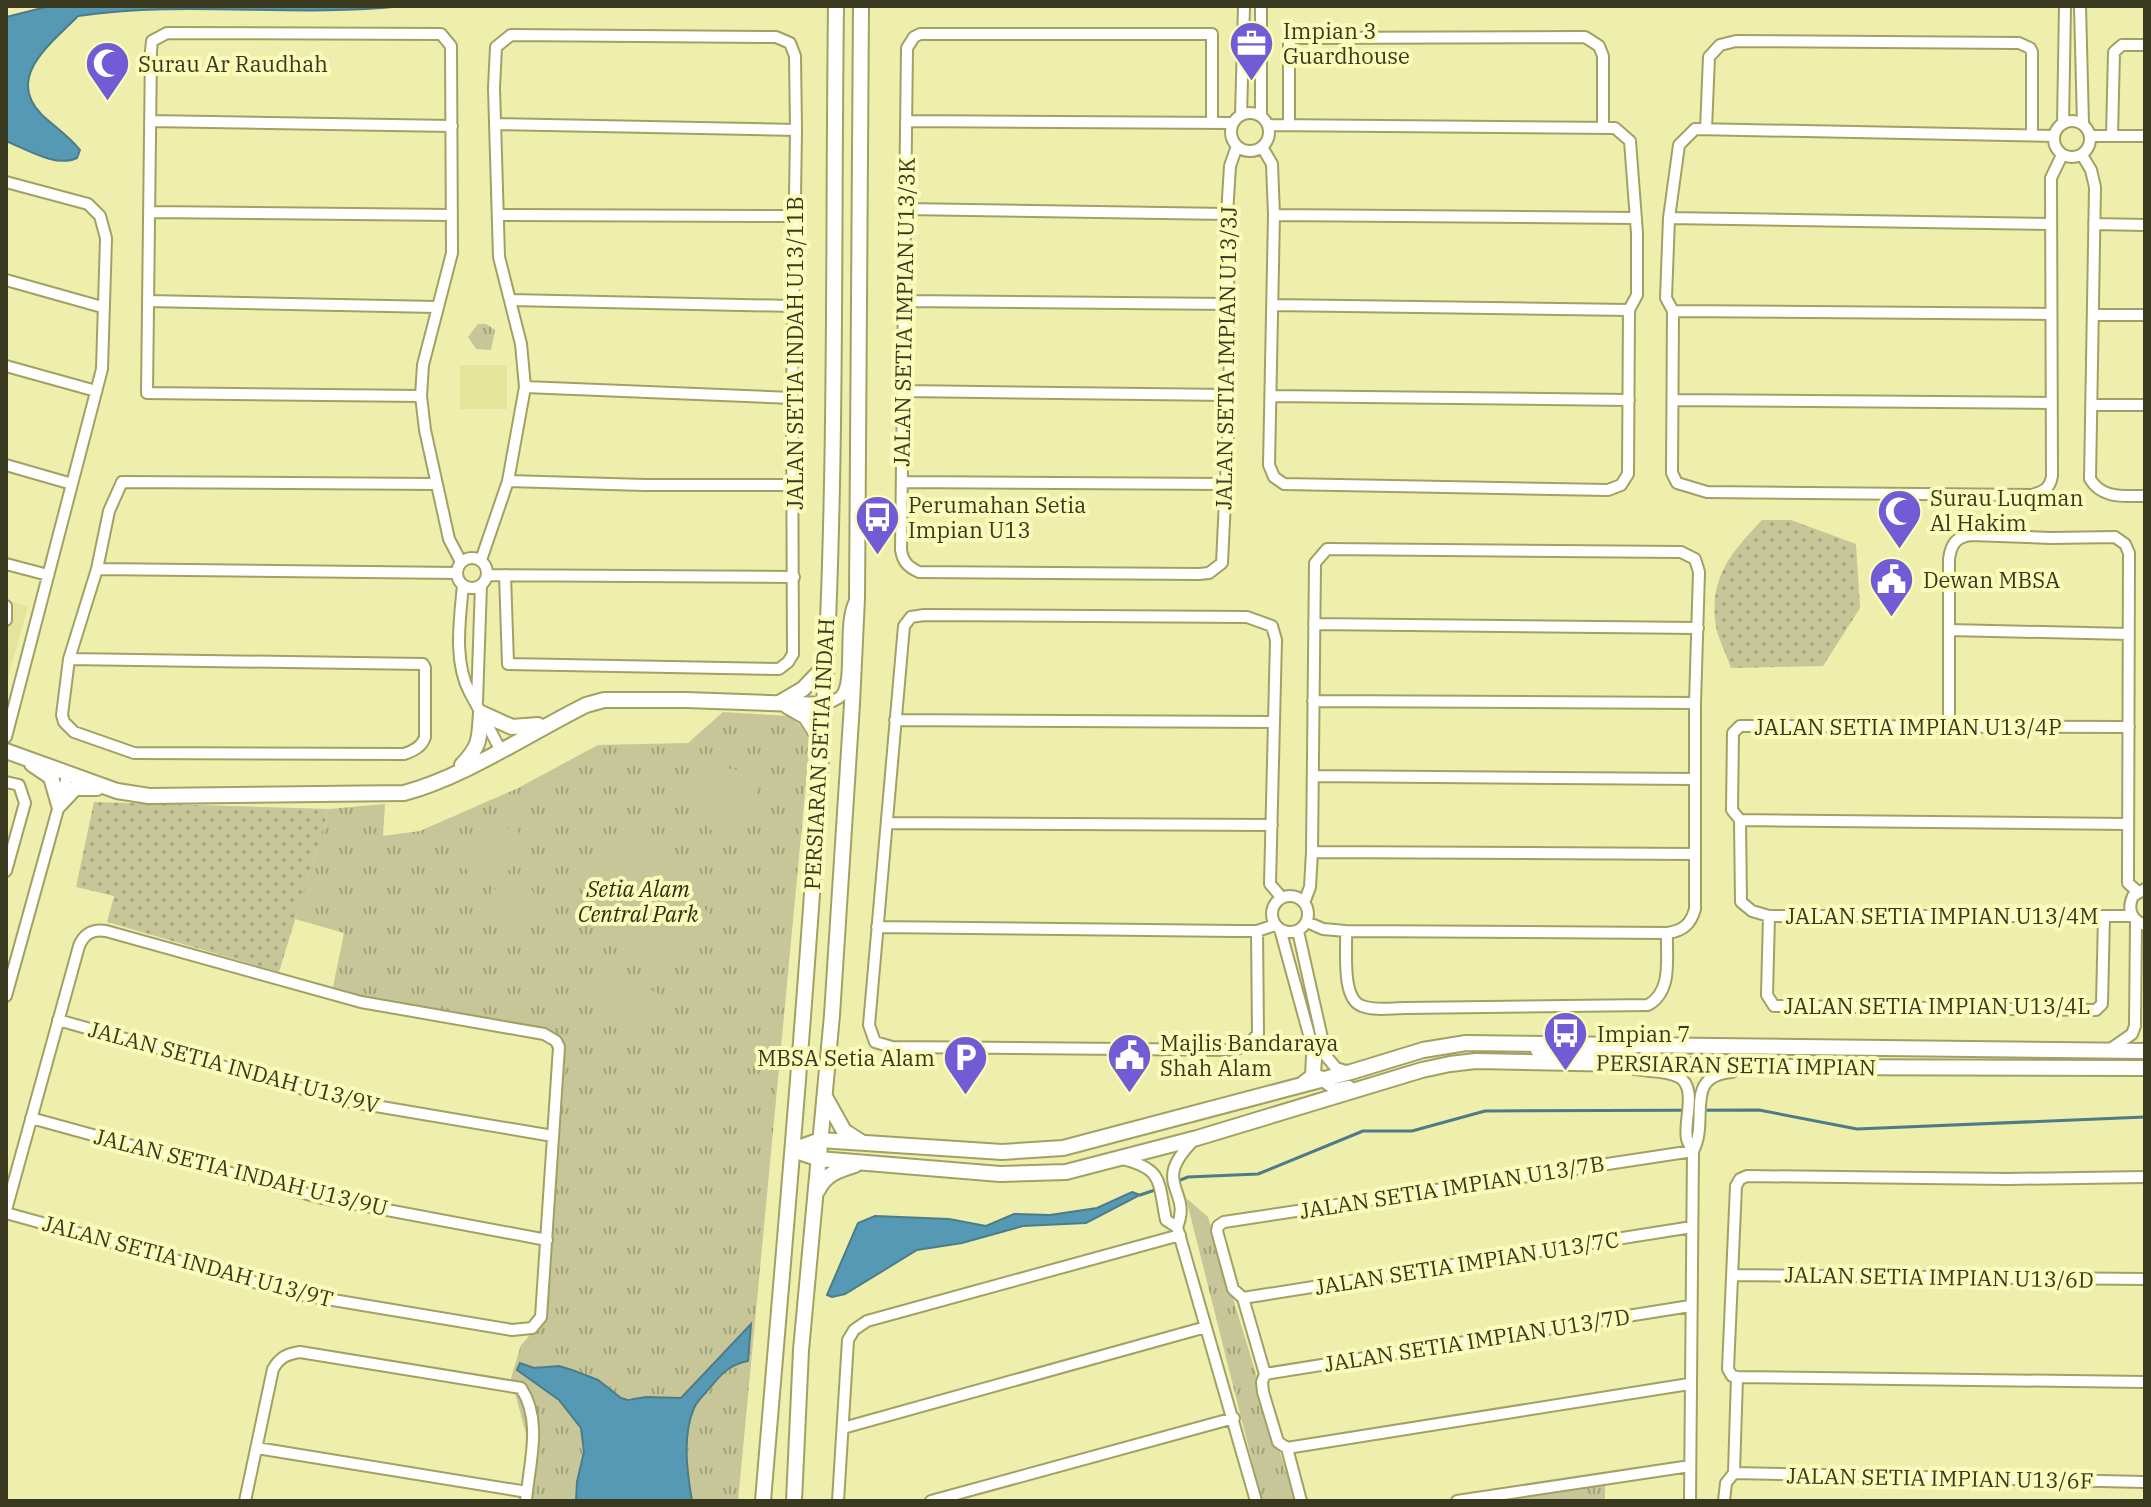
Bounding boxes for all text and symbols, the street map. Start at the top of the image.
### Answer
place label: Impian 3 Guardhouse [1283,16,1410,70]
office icon: Impian 3 Guardhouse [1228,20,1276,83]
mosque icon: Surau Ar Raudhah [83,40,131,103]
place label: Surau Ar Raudhah [138,49,328,78]
street label: JALAN SETIA IMPIAN U13/3K [886,157,921,467]
street label: JALAN SETIA INDAH U13/11B [780,196,809,510]
street label: JALAN SETIA IMPIAN U13/3J [1208,206,1243,510]
place label: Surau Luqman Al Hakim [1930,483,2084,537]
mosque icon: Surau Luqman Al Hakim [1875,487,1923,550]
place label: Perumahan Setia Impian U13 [908,490,1086,544]
bus stop icon: Perumahan Setia Impian U13 [853,494,901,557]
public building icon: Dewan MBSA [1868,556,1916,619]
place label: Dewan MBSA [1923,565,2060,594]
street label: PERSIARAN SETIA INDAH [797,617,840,890]
street label: JALAN SETIA IMPIAN U13/4P [1754,712,2062,741]
park label: Setia Alam Central Park [578,874,699,928]
street label: JALAN SETIA IMPIAN U13/4M [1786,901,2098,930]
street label: JALAN SETIA IMPIAN U13/4L [1784,991,2090,1020]
bus stop icon: Impian 7 [1542,1010,1590,1073]
street label: JALAN SETIA INDAH U13/9V [85,1014,383,1119]
place label: Impian 7 [1597,1019,1690,1048]
place label: Majlis Bandaraya Shah Alam [1160,1028,1338,1082]
public building icon: Majlis Bandaraya Shah Alam [1105,1032,1153,1095]
parking icon: MBSA Setia Alam [942,1034,990,1097]
place label: MBSA Setia Alam [757,1043,935,1072]
street label: PERSIARAN SETIA IMPIAN [1596,1048,1876,1081]
street label: JALAN SETIA INDAH U13/9U [91,1121,391,1222]
street label: JALAN SETIA IMPIAN U13/7B [1297,1148,1607,1225]
street label: JALAN SETIA INDAH U13/9T [40,1208,337,1313]
street label: JALAN SETIA IMPIAN U13/7C [1313,1224,1621,1301]
street label: JALAN SETIA IMPIAN U13/6D [1784,1259,2094,1294]
street label: JALAN SETIA IMPIAN U13/7D [1322,1301,1632,1378]
street label: JALAN SETIA IMPIAN U13/6F [1786,1460,2094,1495]

